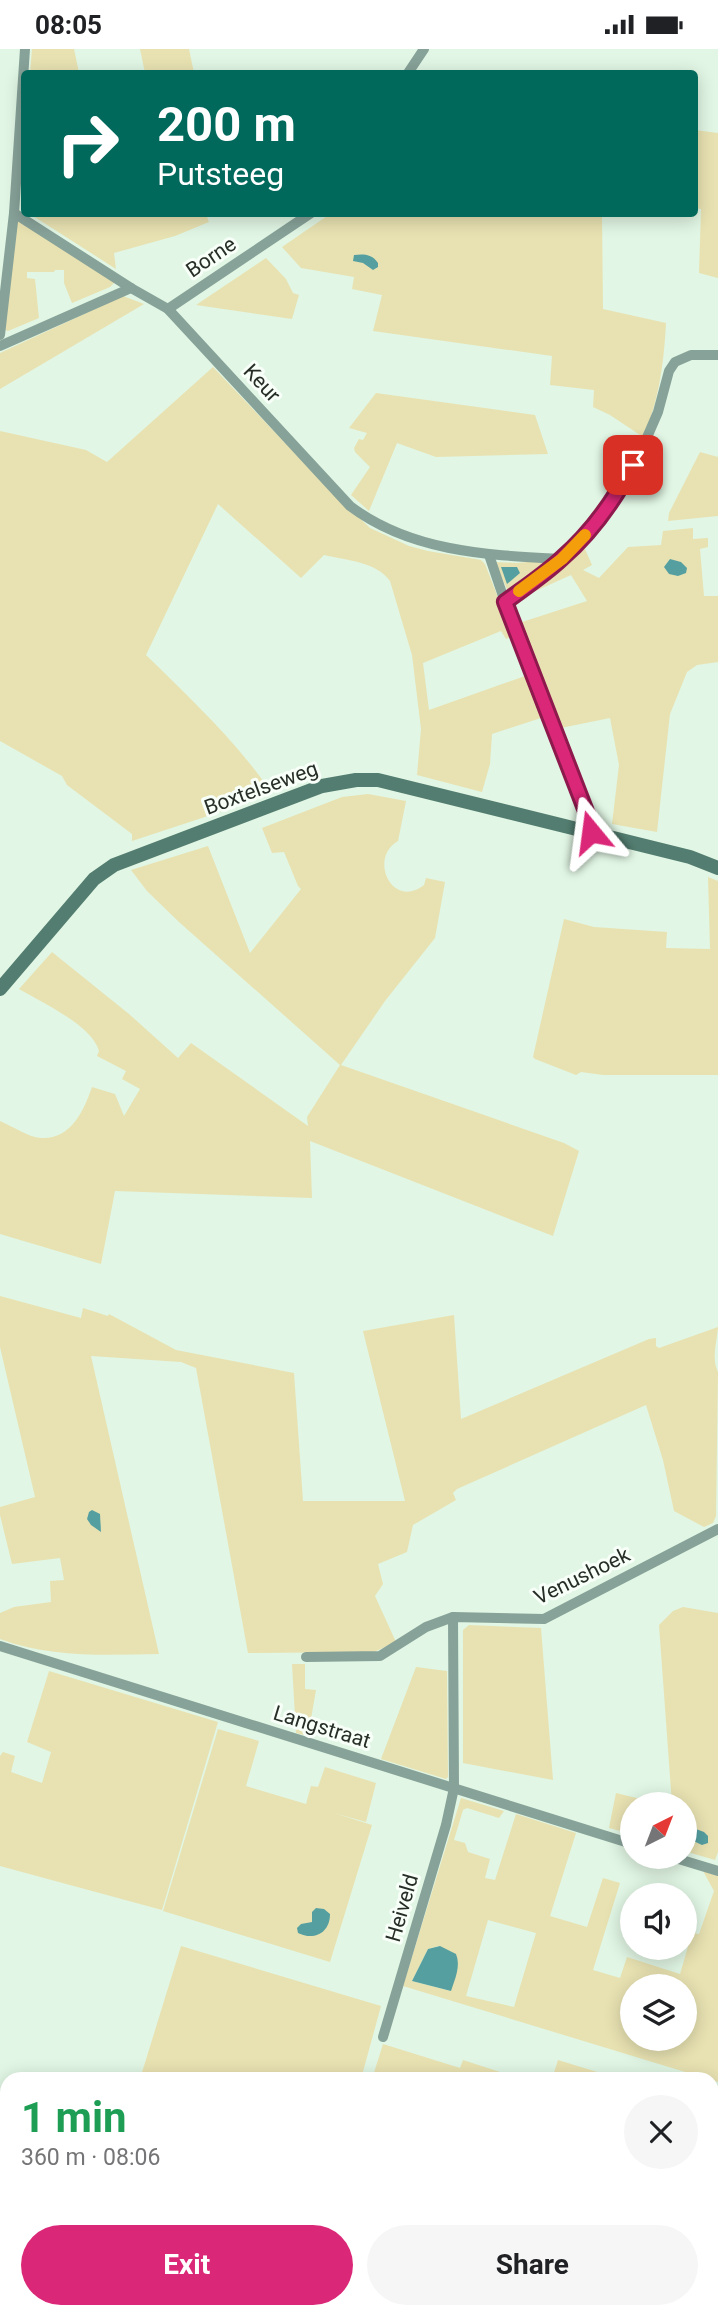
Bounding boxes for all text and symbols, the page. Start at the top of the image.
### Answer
text: 08:05 [35,10,102,40]
text: 200 m [157,96,296,153]
icon: right [42,98,133,189]
text: Putsteeg [157,155,284,193]
street label: Borne [182,232,240,282]
street label: Keur [239,359,285,407]
pin [603,435,663,495]
icon: arrive [614,446,652,484]
street label: Boxtelseweg [201,756,321,820]
position arrow [554,795,628,869]
street label: Venushoek [530,1542,634,1609]
street label: Langstraat [271,1701,374,1753]
north arrow [620,1792,696,1869]
map controls [620,1792,697,2051]
street label: Heiveld [381,1871,423,1945]
button: sound [620,1883,697,1960]
button: layers [620,1974,697,2051]
text: 1 min [21,2093,127,2142]
button: close [624,2095,698,2169]
text: 360 m · 08:06 [21,2144,160,2171]
button: Exit [21,2225,353,2305]
button: Share [367,2225,698,2305]

